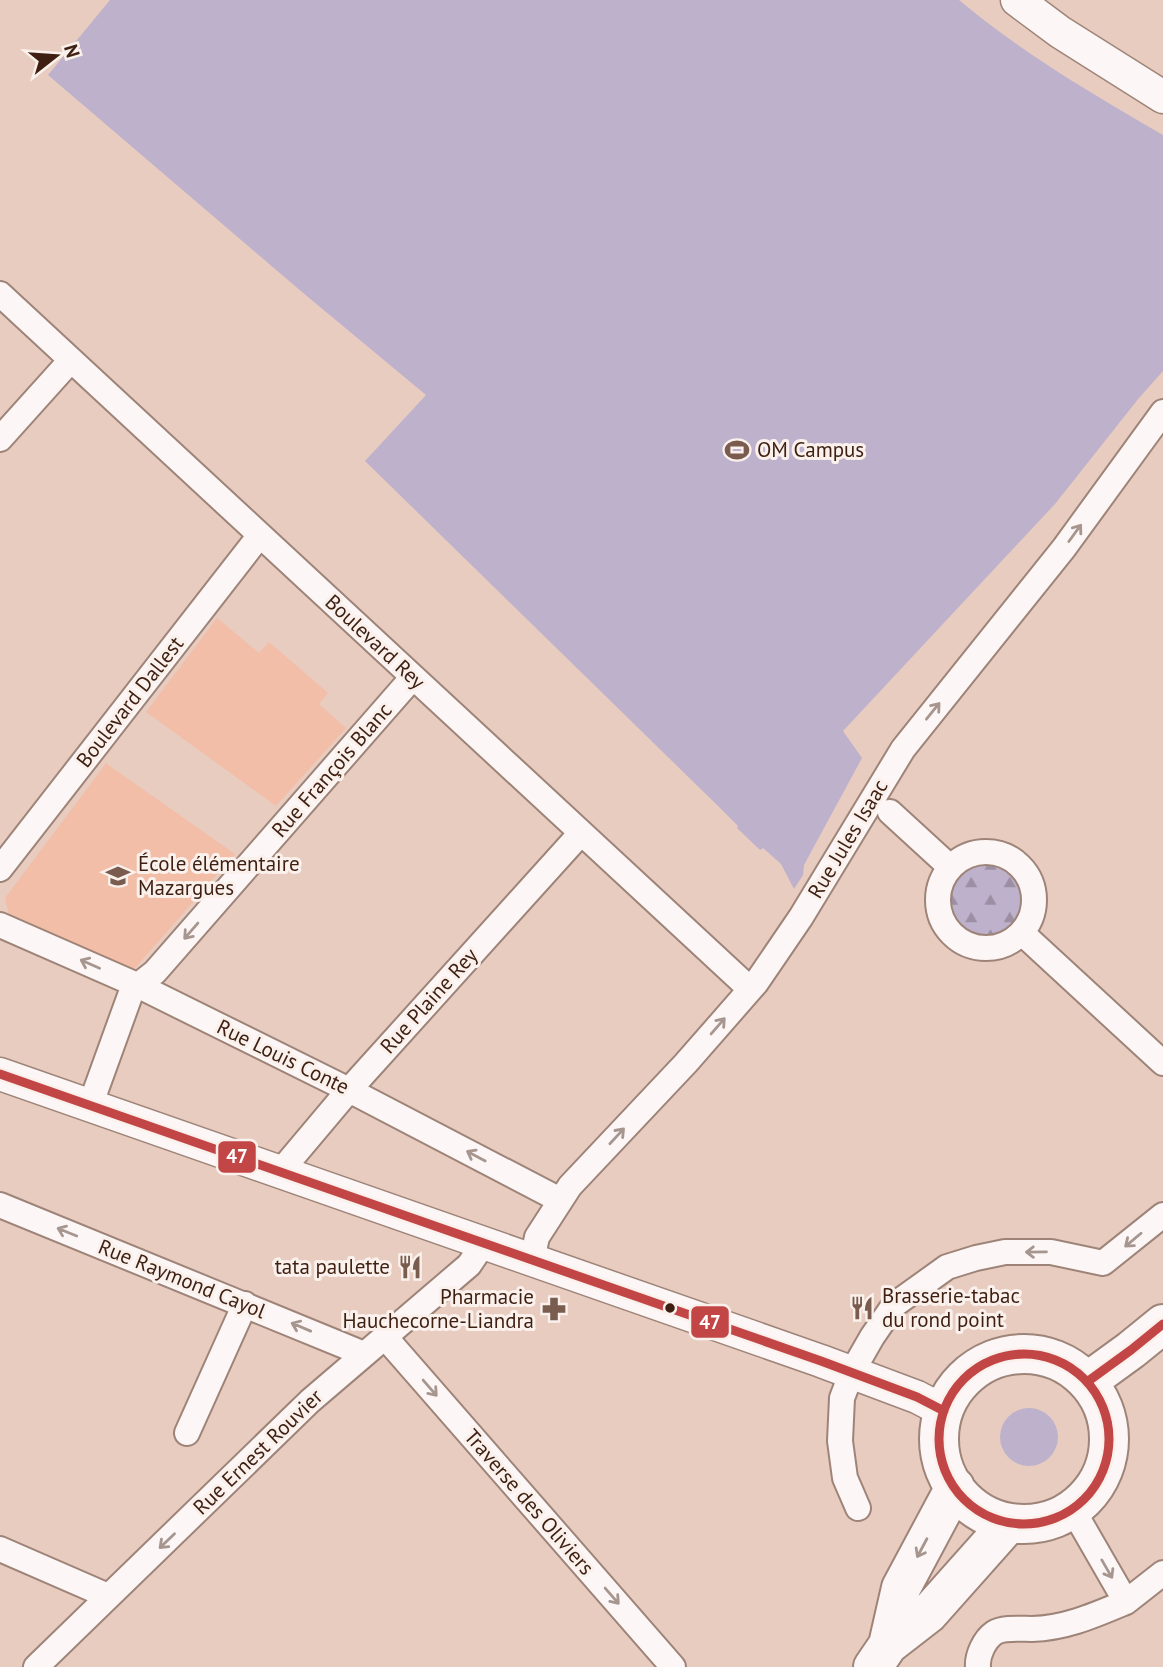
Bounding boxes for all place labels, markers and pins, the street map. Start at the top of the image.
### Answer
sports icon: OM Campus [723,436,751,464]
place label: OM Campus [757,436,864,463]
place label: École élémentaire Mazargues [138,850,300,901]
school or university icon: École élémentaire Mazargues [104,862,132,890]
place label: tata paulette [275,1253,390,1280]
restaurant icon: tata paulette [396,1253,424,1281]
place label: Brasserie-tabac du rond point [882,1282,1020,1333]
place label: Pharmacie Hauchecorne-Liandra [342,1283,534,1334]
restaurant icon: Brasserie-tabac du rond point [848,1294,876,1322]
pharmacy icon: Pharmacie Hauchecorne-Liandra [540,1295,568,1323]
unlabelled marker [663,1301,677,1315]

